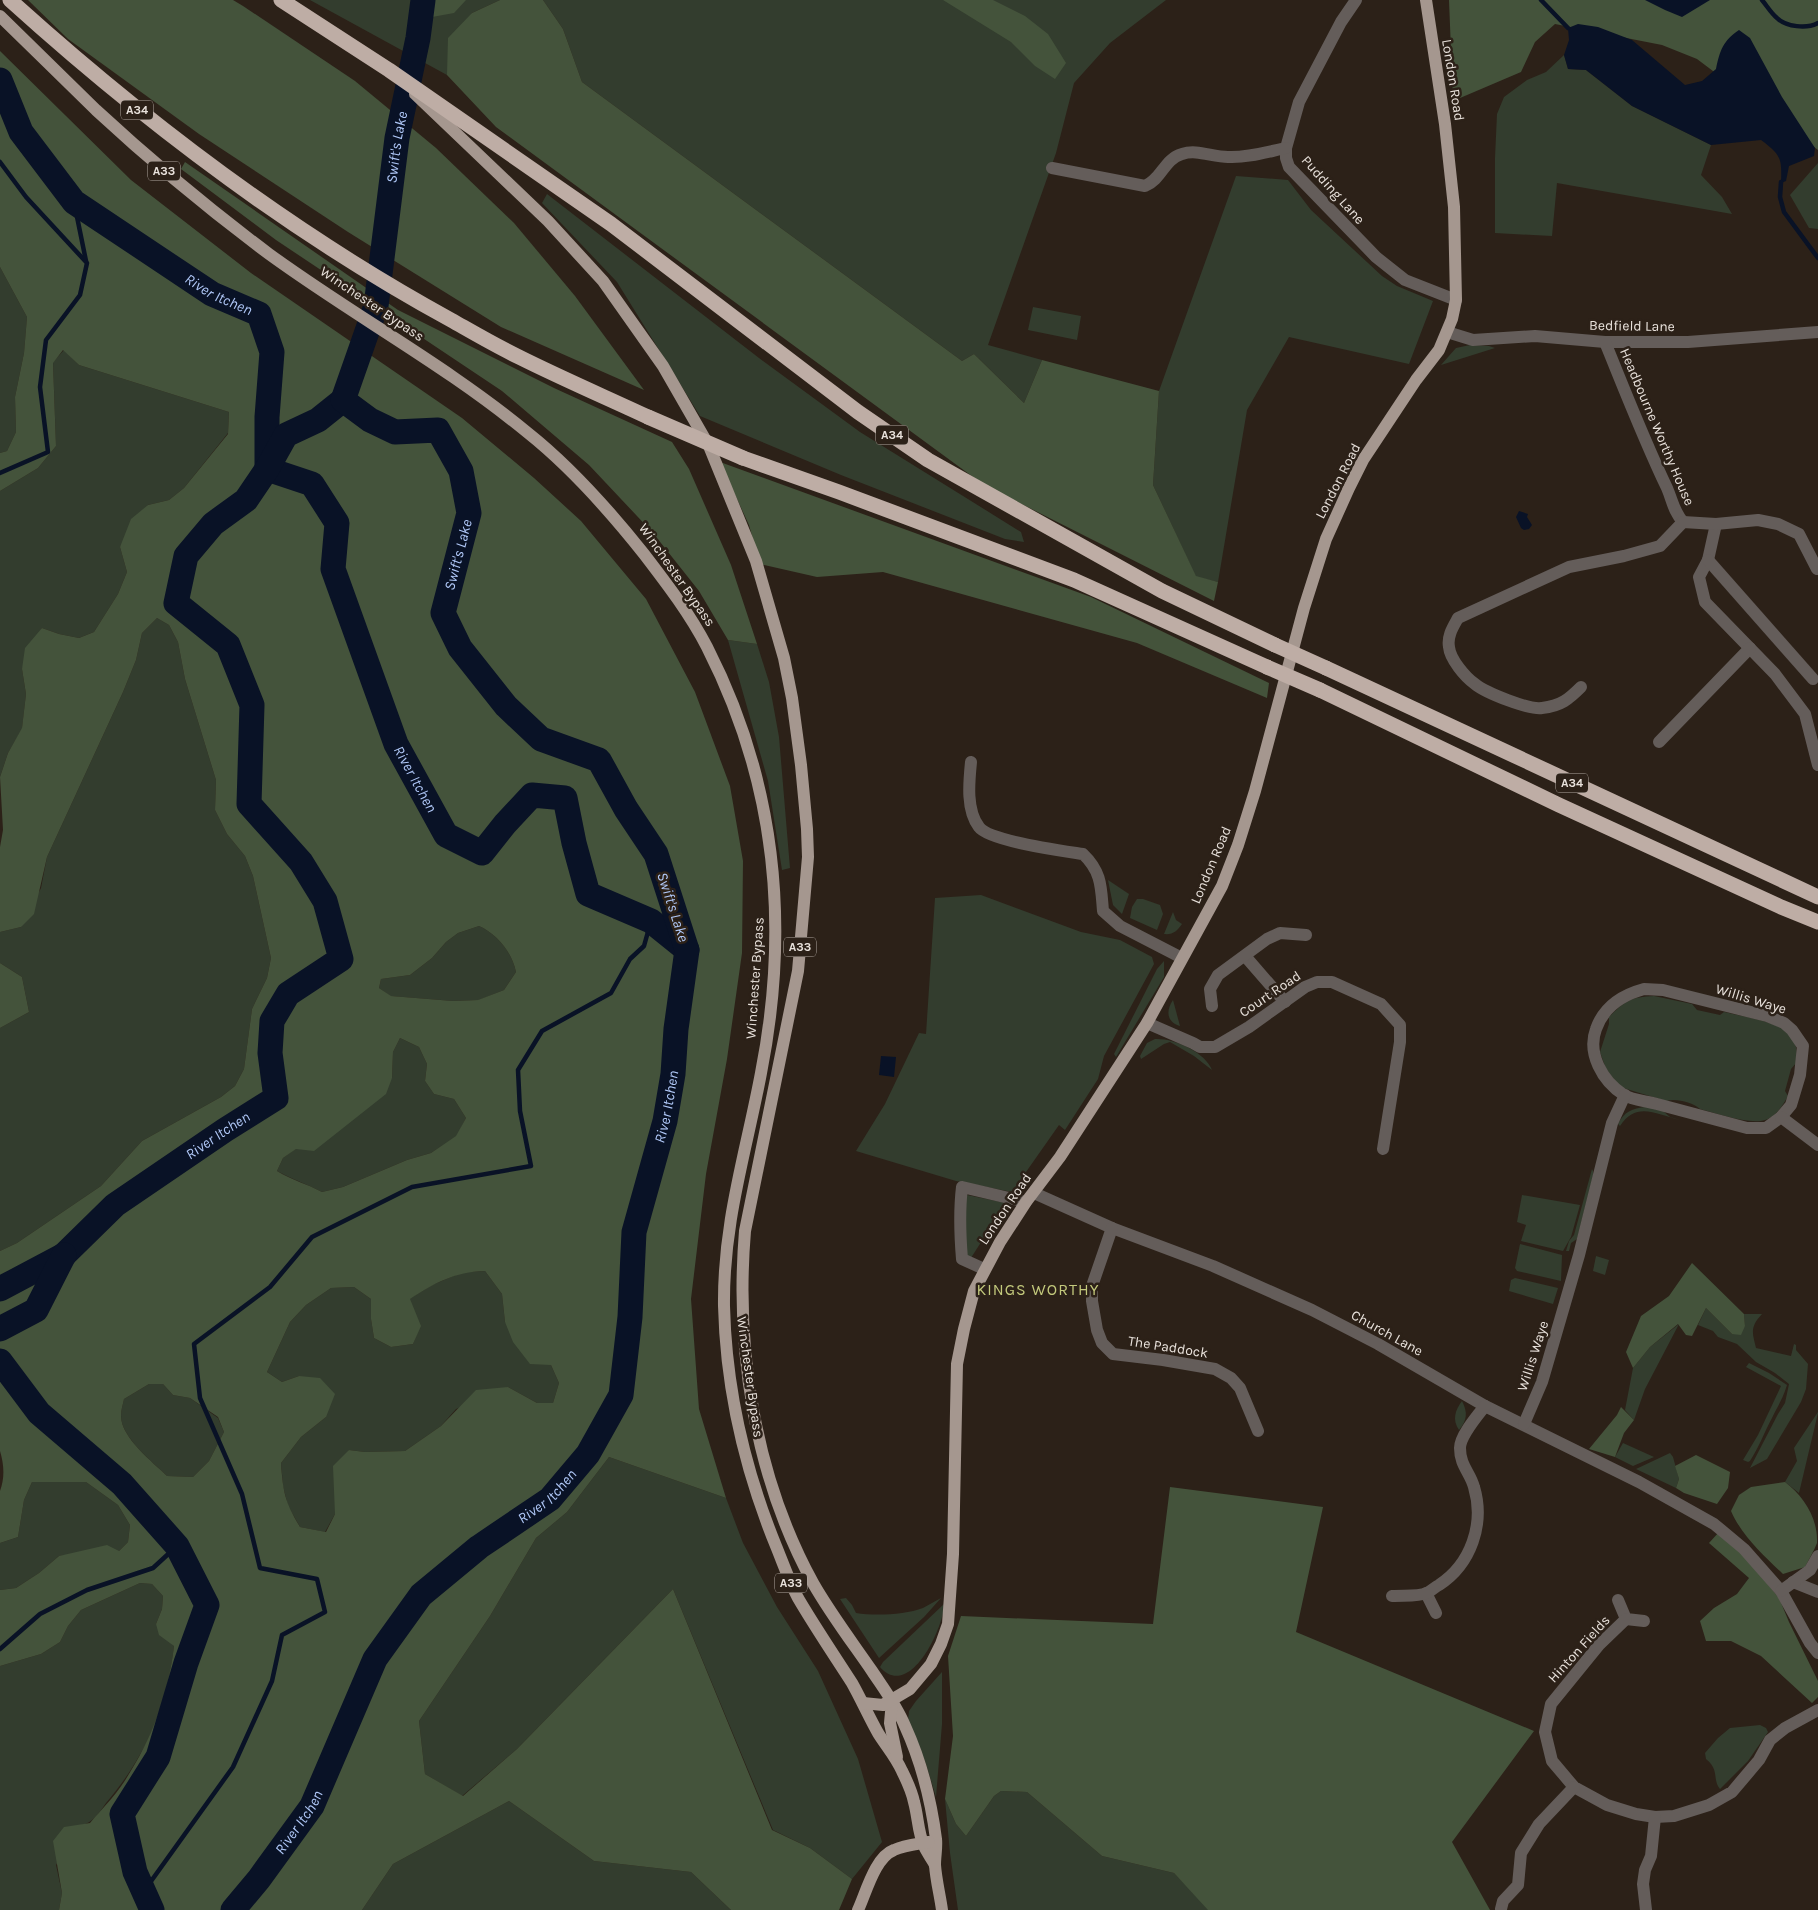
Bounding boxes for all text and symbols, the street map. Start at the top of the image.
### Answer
street label: London Road [1438,38,1468,122]
road number: A34 [121,100,153,120]
water label: Swift's Lake [382,110,411,184]
street label: Pudding Lane [1298,152,1368,228]
road number: A33 [148,162,180,180]
street label: Winchester Bypass [317,263,427,345]
water label: River Itchen [182,270,255,319]
street label: Bedfield Lane [1589,317,1675,335]
street label: Headbourne Worthy House [1616,346,1698,508]
road number: A34 [876,426,908,444]
street label: London Road [1312,440,1364,522]
water label: Swift's Lake [440,518,476,592]
street label: Winchester Bypass [635,520,719,630]
water label: River Itchen [390,743,441,816]
road number: A34 [1556,774,1588,792]
street label: London Road [1187,824,1235,906]
water label: Swift's Lake [653,870,693,944]
street label: Winchester Bypass [742,917,768,1039]
road number: A33 [784,938,816,956]
street label: Court Road [1236,967,1304,1021]
street label: Willis Waye [1714,980,1788,1018]
water label: River Itchen [650,1069,682,1145]
water label: River Itchen [182,1108,253,1163]
street label: London Road [975,1170,1035,1248]
district label: KINGS WORTHY [977,1280,1099,1299]
street label: Church Lane [1348,1306,1426,1360]
street label: Winchester Bypass [733,1315,767,1439]
street label: Willis Waye [1514,1319,1552,1393]
street label: The Paddock [1127,1332,1209,1362]
water label: River Itchen [514,1465,580,1527]
road number: A33 [775,1574,807,1592]
street label: Hinton Fields [1544,1612,1614,1686]
water label: River Itchen [271,1788,327,1858]

